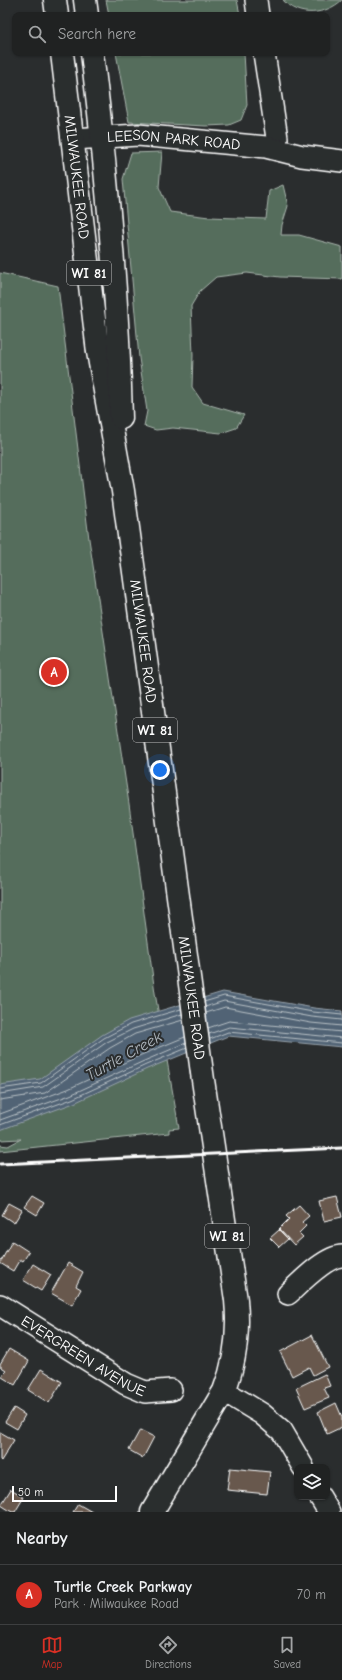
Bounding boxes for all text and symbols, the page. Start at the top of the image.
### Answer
search box [12,12,330,56]
icon: search [26,23,48,45]
text: Search here [58,25,136,43]
street label: MILWAUKEE ROAD [61,114,93,240]
street label: LEESON PARK ROAD [106,126,241,154]
road number: WI 81 [67,261,111,285]
street label: MILWAUKEE ROAD [126,578,161,704]
pin: A [41,657,67,687]
road number: WI 81 [133,718,177,742]
your location [150,760,170,780]
street label: MILWAUKEE ROAD [175,935,209,1061]
water label: Turtle Creek [83,1028,166,1084]
road number: WI 81 [205,1224,249,1248]
street label: EVERGREEN AVENUE [18,1312,148,1400]
map controls [294,1464,330,1500]
button: layers [294,1464,330,1500]
scale bar [12,1484,117,1503]
text: 50 m [18,1486,43,1499]
text: Nearby [16,1529,67,1548]
text: Turtle Creek Parkway [54,1578,192,1596]
text: A [25,1587,33,1602]
text: 70 m [297,1587,326,1602]
text: Park · Milwaukee Road [54,1596,179,1611]
tab: Map [41,1634,63,1671]
tab: Directions [145,1634,192,1671]
tab: Saved [274,1634,301,1671]

